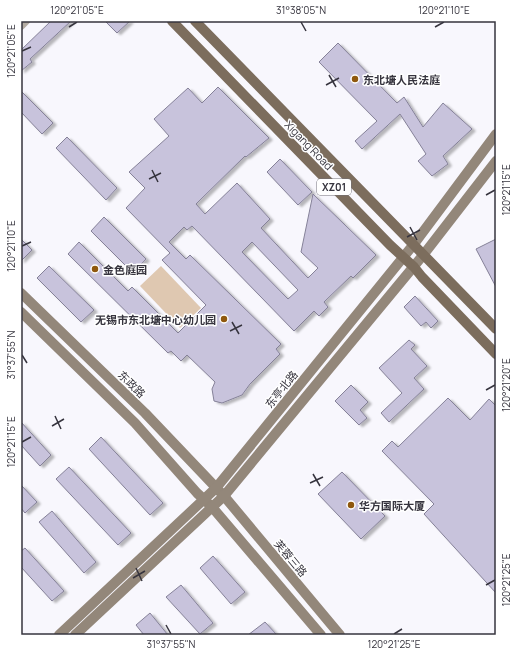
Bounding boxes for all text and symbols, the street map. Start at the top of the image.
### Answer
text: 120°21'05"E [50,3,104,17]
text: 31°38'05"N [276,3,326,17]
text: 120°21'10"E [418,3,470,17]
text: 120°21'05"E [4,24,18,78]
place label: 东北塘人民法庭 [363,72,440,87]
marker: 东北塘人民法庭 [350,74,360,84]
street label: Xigang Road [282,117,336,173]
text: 120°21'15"E [499,164,513,216]
road number: XZ01 [317,179,351,195]
text: 120°21'10"E [4,220,18,272]
place label: 金色庭园 [103,262,147,277]
marker: 金色庭园 [90,264,100,274]
place label: 无锡市东北塘中心幼儿园 [95,312,216,327]
marker: 无锡市东北塘中心幼儿园 [219,314,229,324]
text: 31°37'55"N [4,330,18,379]
text: 120°21'20"E [499,358,513,412]
street label: 东政路 [115,367,149,401]
street label: 东亭北路 [261,367,301,411]
text: 120°21'15"E [4,416,18,468]
place label: 华方国际大厦 [359,498,425,513]
marker: 华方国际大厦 [346,500,356,510]
street label: 芙蓉三路 [271,536,311,580]
text: 120°21'25"E [499,553,513,607]
text: 31°37'55"N [147,637,196,651]
text: 120°21'25"E [367,637,421,651]

